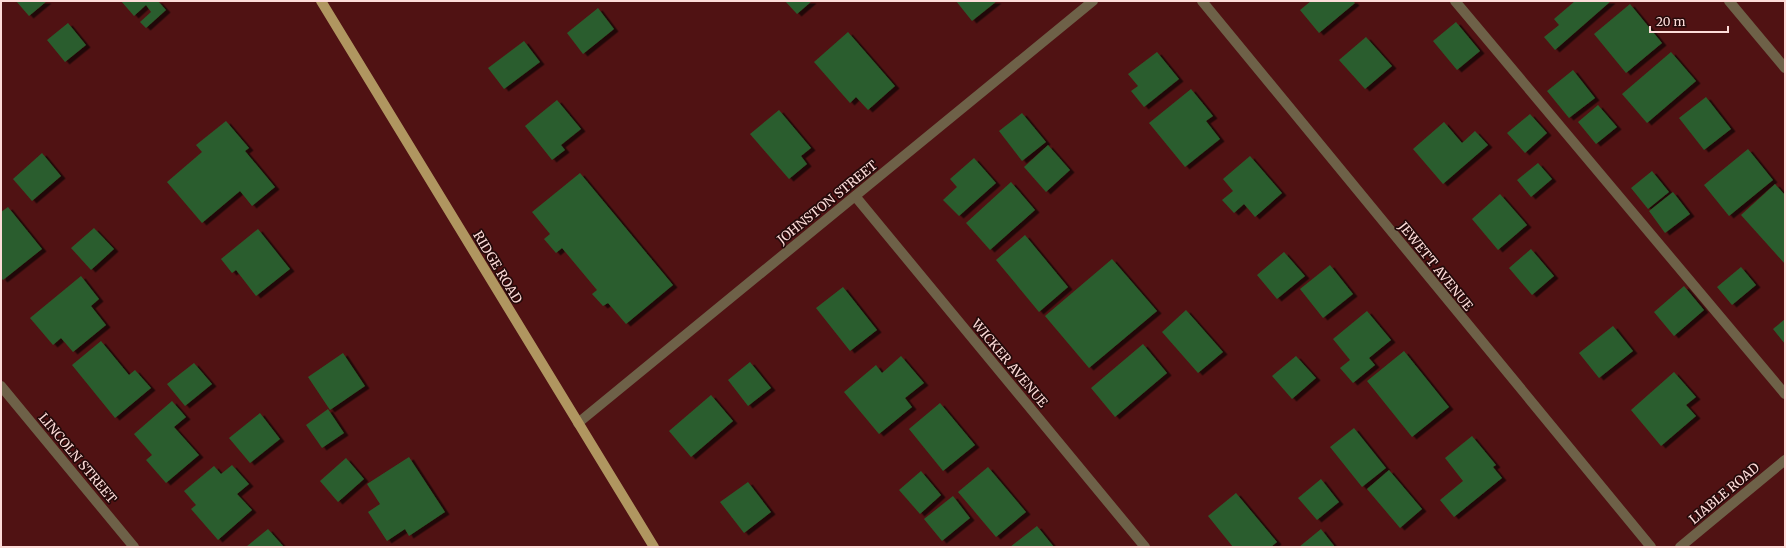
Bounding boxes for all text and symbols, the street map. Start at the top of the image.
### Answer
scale bar [1650,8,1728,34]
text: 20 m [1656,14,1685,29]
street label: JOHNSTON STREET [773,157,881,249]
street label: JEWETT AVENUE [1394,218,1477,315]
street label: RIDGE ROAD [469,228,526,307]
street label: WICKER AVENUE [967,315,1052,411]
street label: LINCOLN STREET [35,410,120,507]
street label: LIABLE ROAD [1686,459,1763,528]

